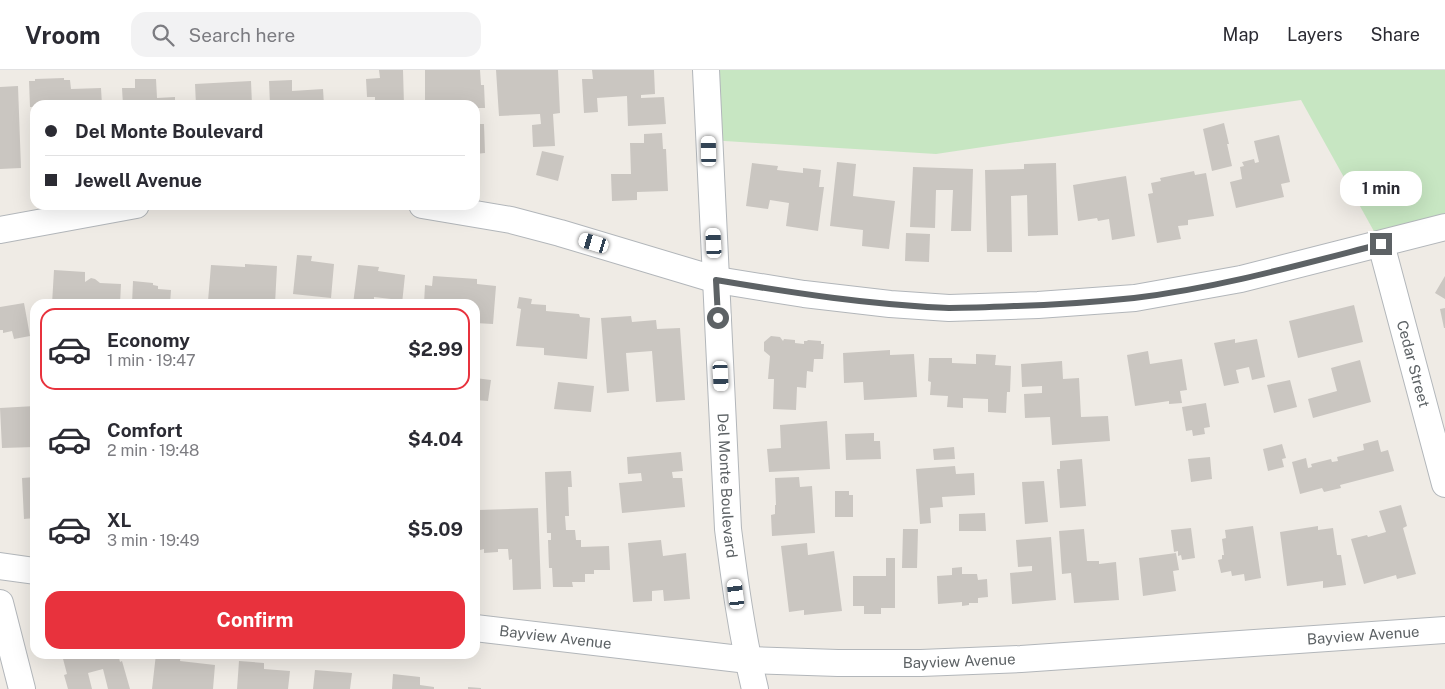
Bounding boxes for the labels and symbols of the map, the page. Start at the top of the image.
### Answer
car [701,136,716,166]
callout: 1 min [1340,171,1422,206]
car [705,228,722,258]
car [577,231,610,255]
route end [1370,233,1392,255]
route start [707,307,729,329]
street label: Cedar Street [1394,318,1433,409]
car [712,361,729,391]
street label: Del Monte Boulevard [714,413,741,559]
car [726,578,745,610]
street label: Bayview Avenue [498,622,613,652]
street label: Bayview Avenue [1306,623,1420,647]
street label: Bayview Avenue [903,650,1016,671]

